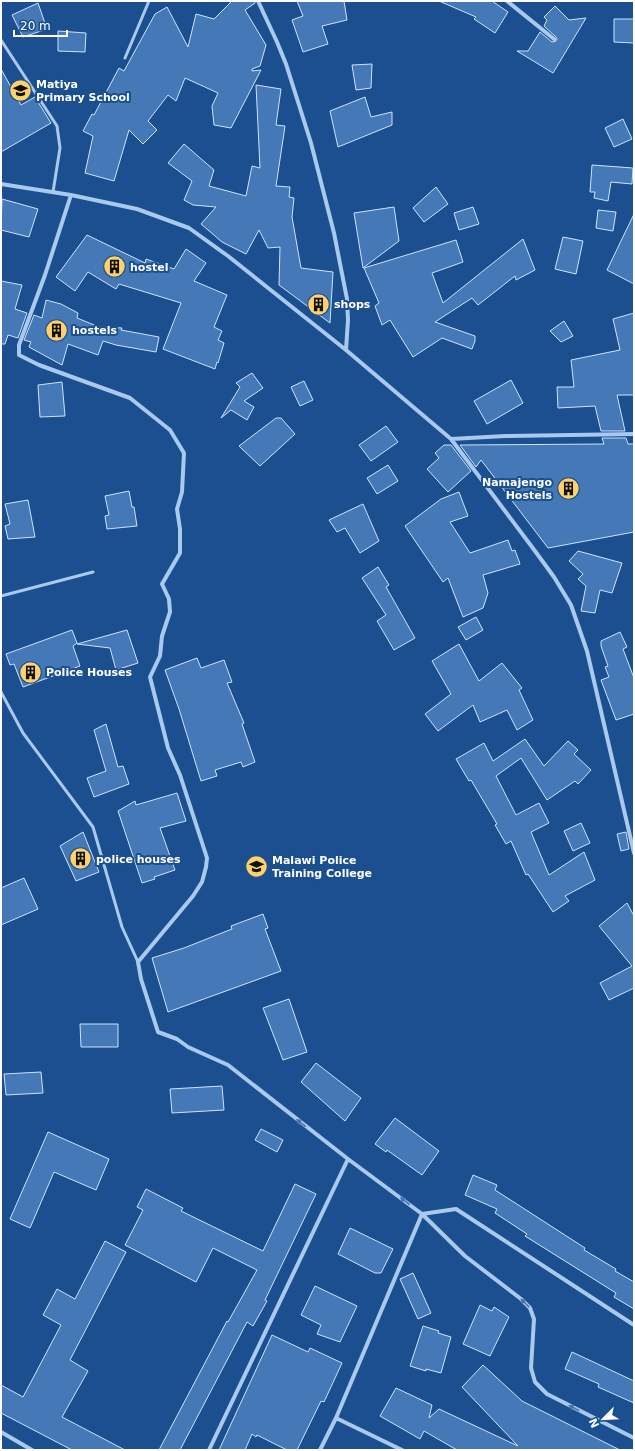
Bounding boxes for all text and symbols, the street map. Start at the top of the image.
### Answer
scale bar [14,12,67,38]
text: 20 m [20,19,51,33]
school or university icon: Matiya Primary School [7,77,33,103]
place label: Matiya Primary School [36,78,130,104]
building icon: hostel [102,254,128,280]
place label: hostel [130,261,168,274]
building icon: shops [305,291,331,317]
place label: shops [334,298,371,311]
building icon: hostels [44,317,70,343]
place label: hostels [72,324,117,337]
building icon: Namajengo Hostels [555,475,581,501]
place label: Namajengo Hostels [482,476,552,502]
building icon: Police Houses [17,659,43,685]
place label: Police Houses [46,666,133,679]
building icon: police houses [67,846,93,872]
place label: police houses [96,853,181,866]
school or university icon: Malawi Police Training College [243,853,269,879]
place label: Malawi Police Training College [272,854,372,880]
one-way arrow [296,1118,307,1127]
one-way arrow [399,1197,410,1205]
one-way arrow [520,1298,530,1308]
north arrow [583,1399,623,1439]
one-way arrow [569,1405,580,1411]
text: N [587,1416,602,1430]

